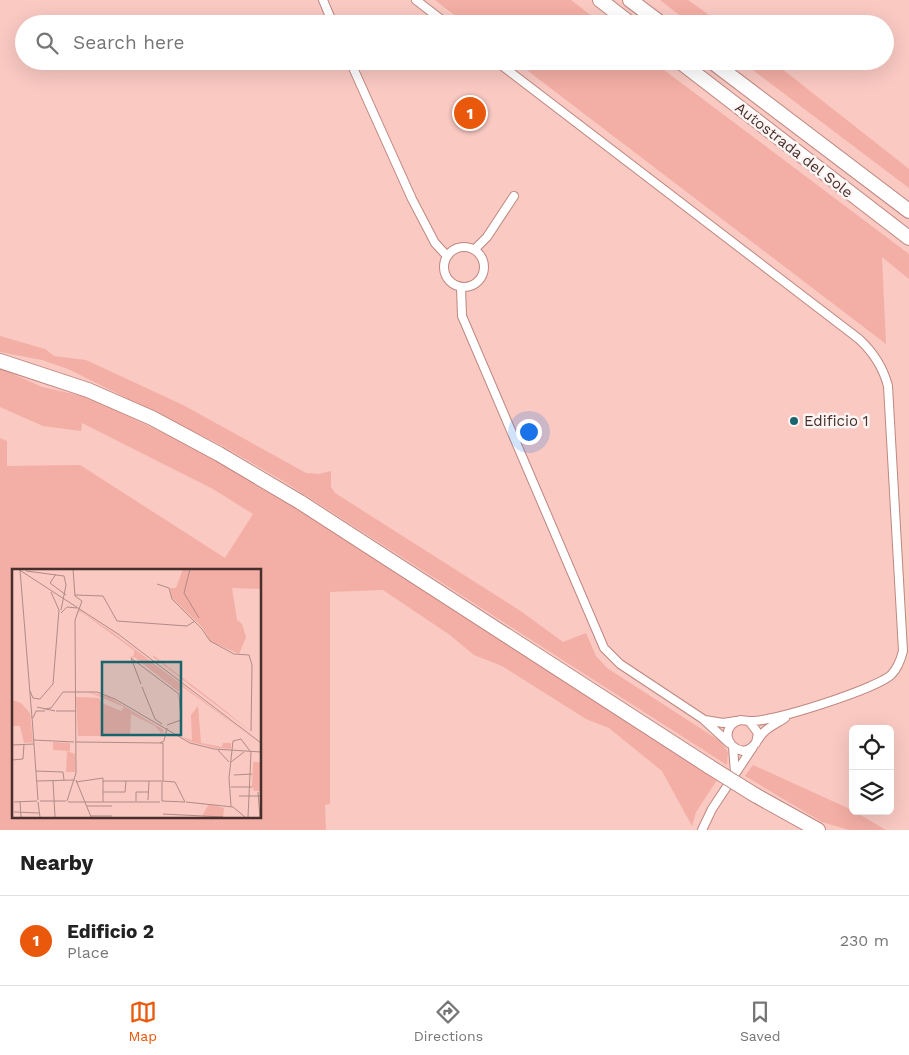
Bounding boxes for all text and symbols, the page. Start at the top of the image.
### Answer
search box [15,15,894,70]
icon: search [33,29,61,57]
text: Search here [73,31,184,54]
pin: 1 [454,94,486,132]
street label: Autostrada del Sole [731,98,857,202]
place label: Edificio 1 [804,412,869,430]
marker: Edificio 1 [788,415,800,427]
your location [516,419,542,445]
inset map [12,569,261,818]
map controls [849,725,894,815]
button: locate [849,725,894,770]
button: layers [849,770,894,815]
text: Nearby [20,850,93,875]
text: Edificio 2 [67,920,154,943]
text: 1 [33,931,39,950]
text: 230 m [840,931,889,950]
text: Place [67,943,109,962]
tab: Map [128,998,157,1044]
tab: Directions [414,998,483,1044]
tab: Saved [740,998,781,1044]

